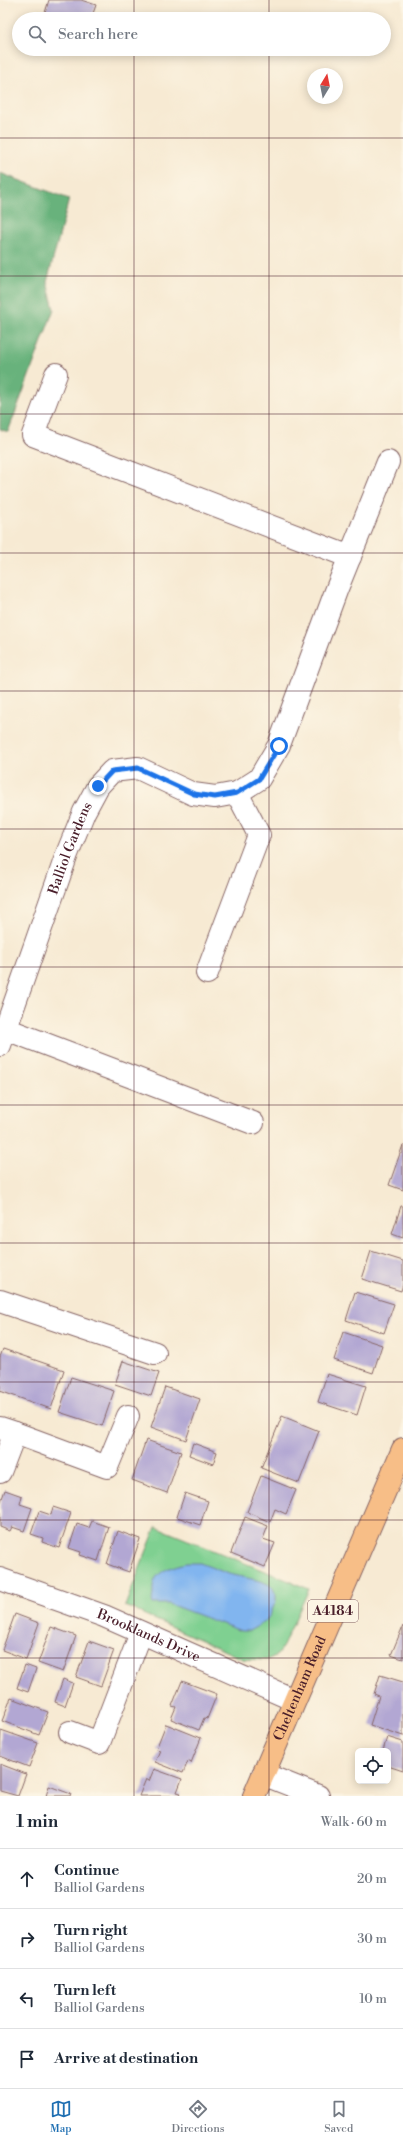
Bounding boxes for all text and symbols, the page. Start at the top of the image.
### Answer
search box [12,12,391,56]
icon: search [26,23,48,45]
text: Search here [58,25,138,44]
north arrow [307,68,343,104]
route start [270,737,288,755]
route end [89,777,107,795]
street label: Balliol Gardens [44,799,97,898]
road number: A4184 [308,1600,358,1622]
street label: Brooklands Drive [94,1605,203,1666]
street label: Cheltenham Road [270,1633,331,1744]
map controls [355,1748,391,1784]
button: locate [355,1748,391,1784]
text: 1 min [16,1811,58,1833]
text: Walk · 60 m [321,1814,387,1830]
text: Continue [54,1861,119,1880]
icon: ahead [16,1868,38,1890]
text: 20 m [357,1871,387,1887]
text: Balliol Gardens [54,1880,145,1896]
text: Turn right [54,1921,128,1940]
icon: right [16,1928,38,1950]
text: 30 m [357,1931,387,1947]
text: Balliol Gardens [54,1940,145,1956]
text: Turn left [54,1981,116,2000]
icon: left [16,1988,38,2010]
text: 10 m [359,1991,387,2007]
text: Balliol Gardens [54,2000,145,2016]
icon: arrive [16,2048,38,2070]
text: Arrive at destination [54,2049,198,2068]
tab: Map [50,2098,72,2136]
tab: Directions [172,2098,225,2136]
tab: Saved [324,2098,353,2136]

